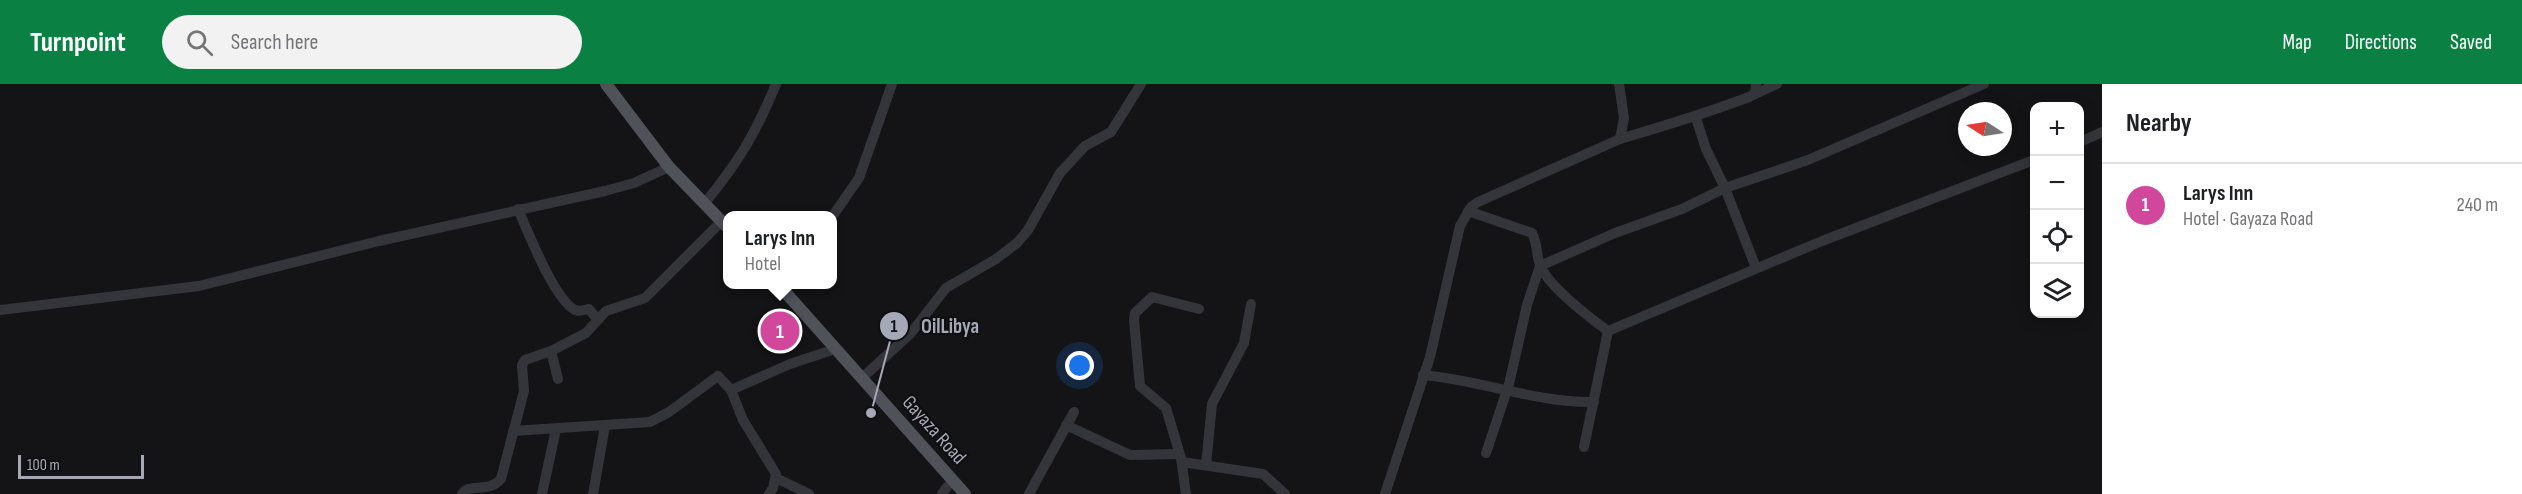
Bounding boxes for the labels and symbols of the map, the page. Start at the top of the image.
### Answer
north arrow [1958,102,2012,156]
callout: OilLibya [879,306,991,345]
pin: 1 [760,308,800,354]
text: OilLibya [921,314,979,339]
text: 1 [890,316,898,337]
your location [1065,351,1094,380]
street label: Gayaza Road [897,391,971,469]
scale bar [18,452,144,480]

